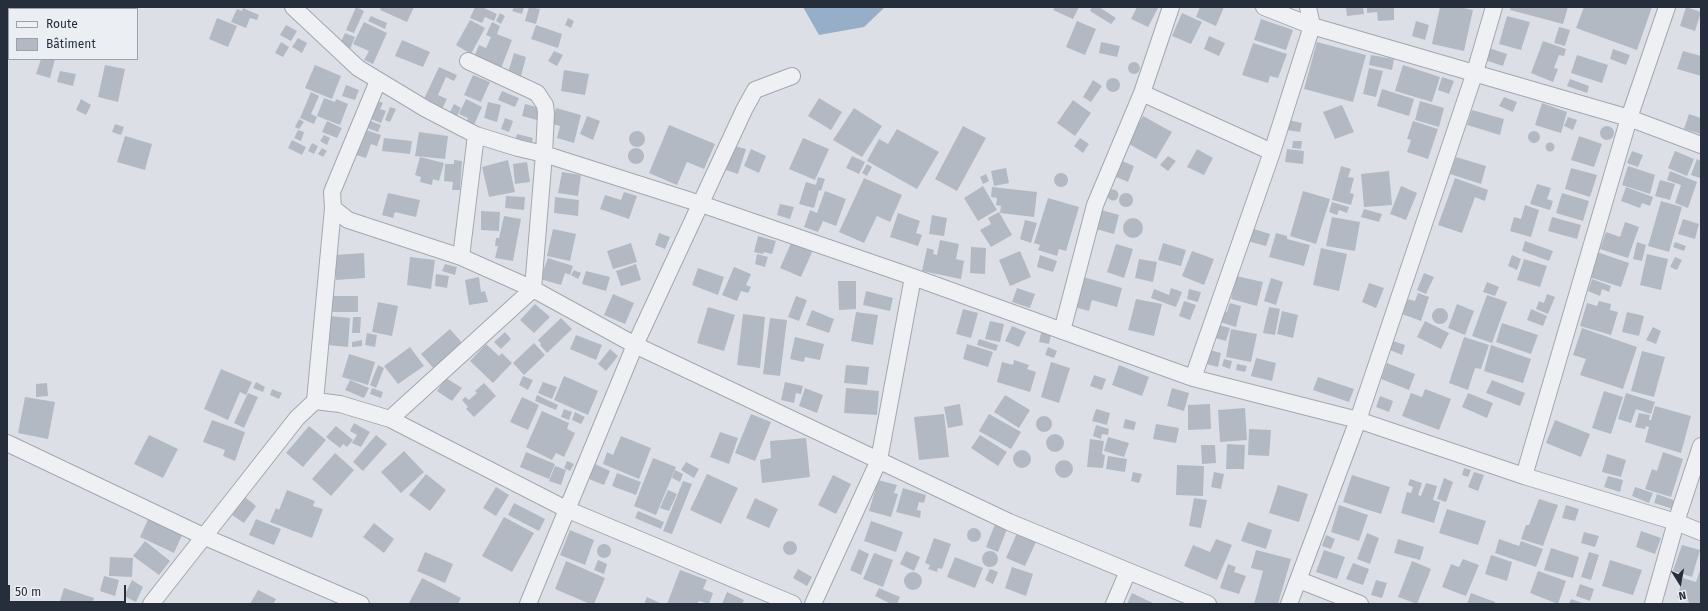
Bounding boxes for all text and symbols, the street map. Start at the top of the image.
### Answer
legend [8,8,138,60]
text: Route [46,17,78,31]
text: Bâtiment [46,37,96,51]
north arrow [1660,563,1700,603]
scale bar [10,577,128,603]
text: 50 m [15,585,41,599]
text: N [1678,588,1687,602]

